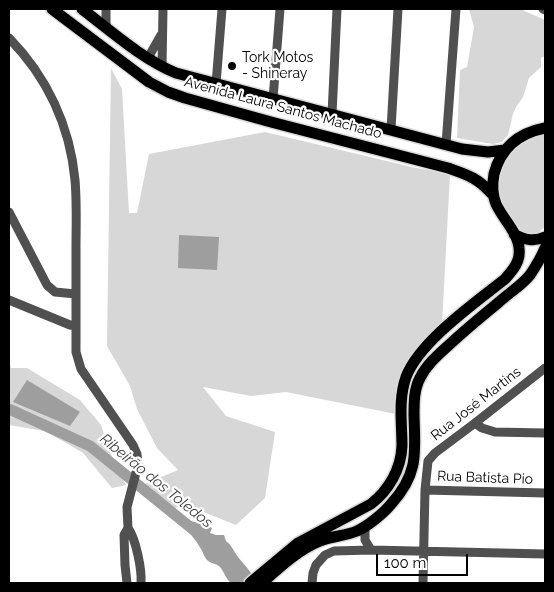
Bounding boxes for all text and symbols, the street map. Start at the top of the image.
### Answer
place label: Tork Motos - Shineray [242,50,313,82]
marker: Tork Motos - Shineray [226,60,238,72]
street label: Avenida Laura Santos Machado [183,74,383,142]
street label: Rua José Martins [428,364,524,444]
water label: Ribeirão dos Toledos [96,430,216,532]
street label: Rua Batista Pio [437,468,533,488]
scale bar [379,544,472,576]
text: 100 m [384,554,426,572]

